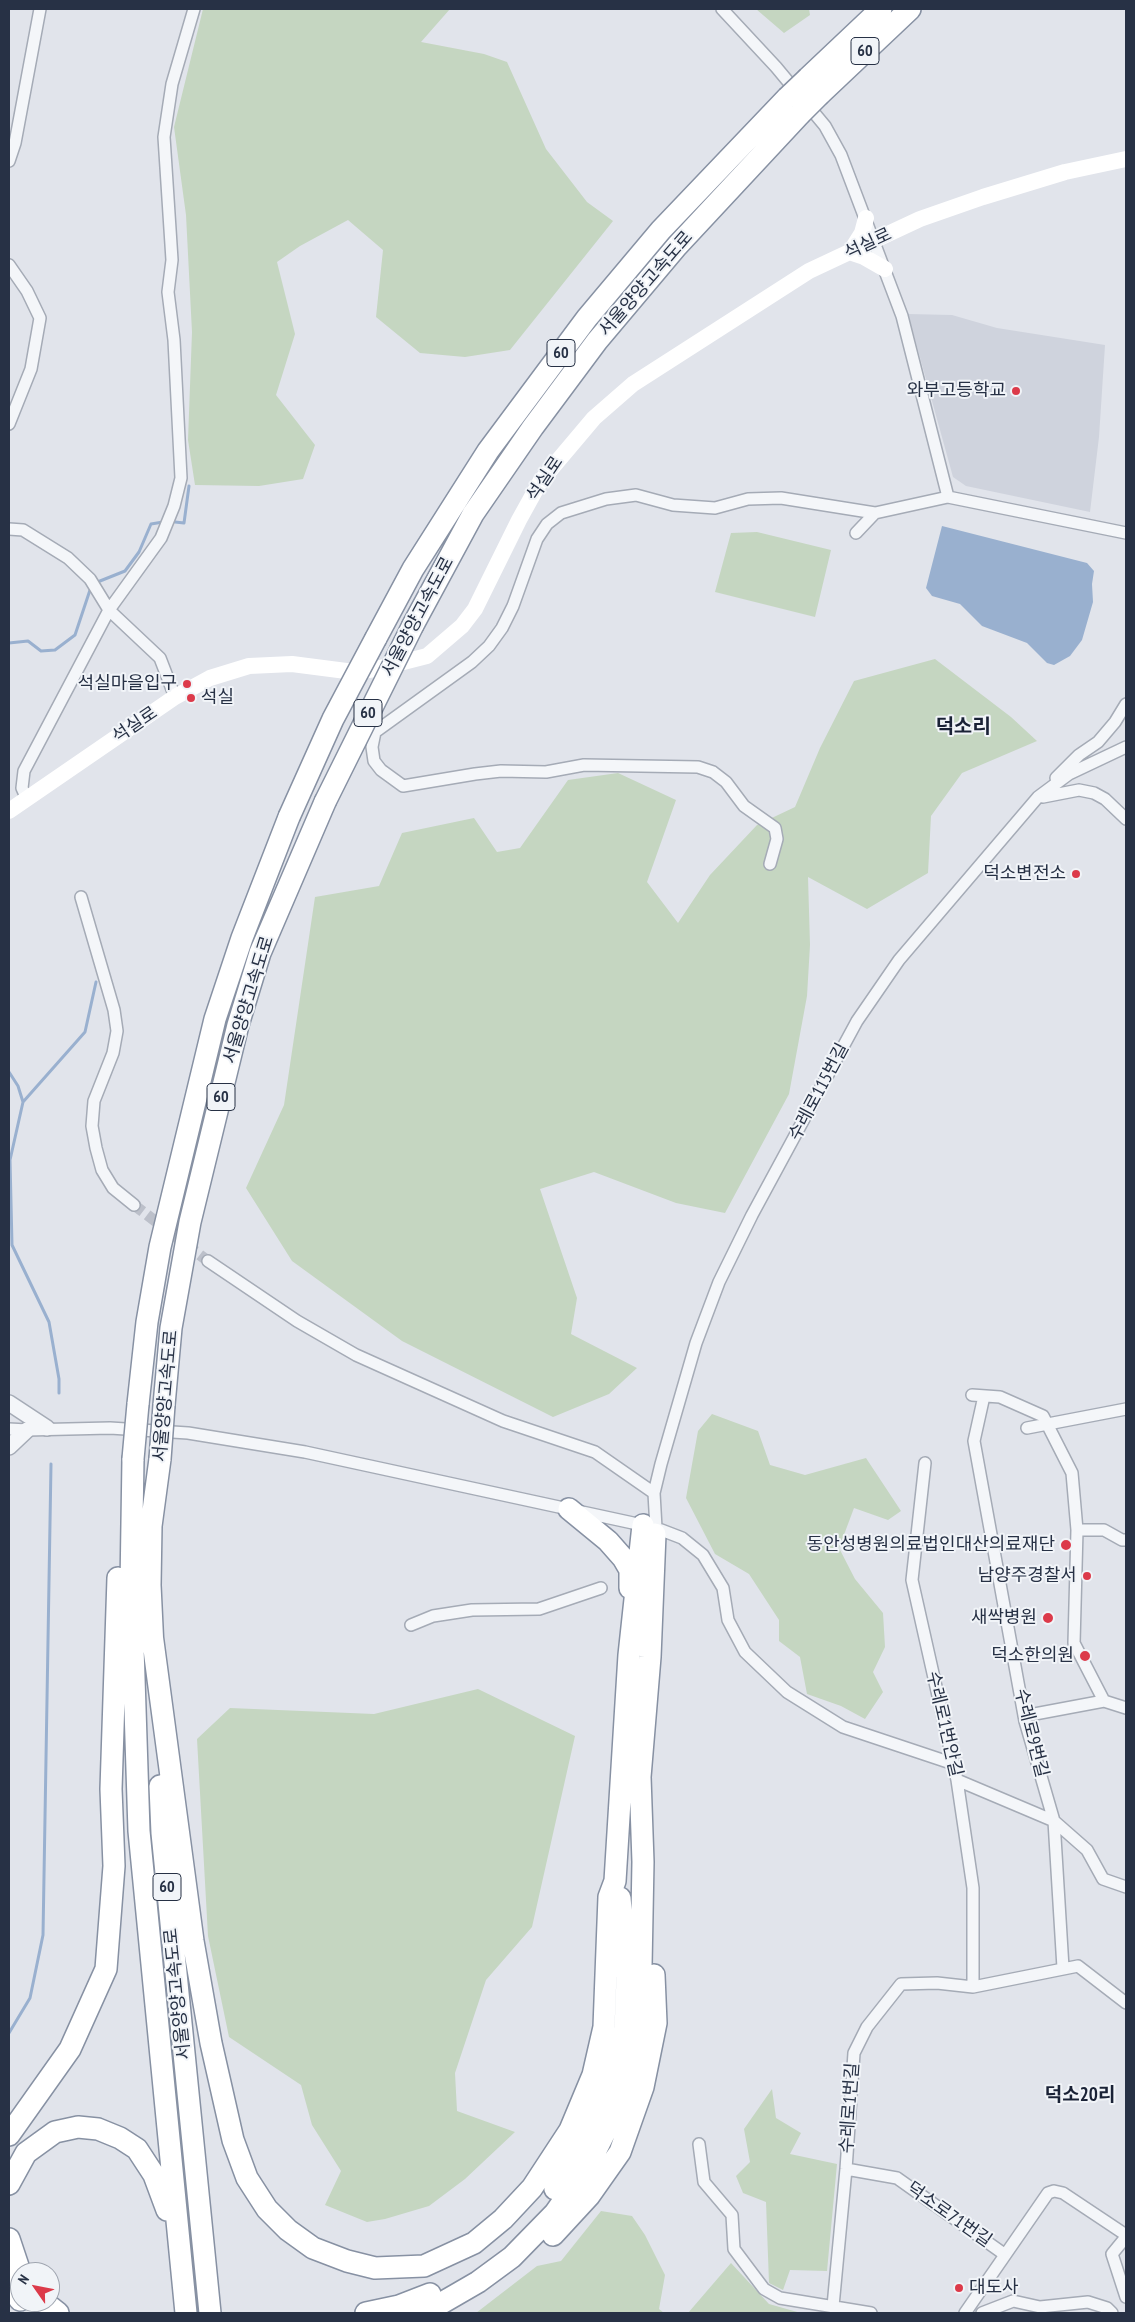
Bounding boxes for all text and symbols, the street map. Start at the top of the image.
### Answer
road number: 60 [851,37,879,64]
street label: 석실로 [841,224,895,264]
street label: 서울양양고속도로 [594,227,698,341]
road number: 60 [547,339,575,366]
place label: 와부고등학교 [907,380,1006,402]
marker: 와부고등학교 [1010,385,1022,397]
street label: 석실로 [522,452,568,506]
street label: 서울양양고속도로 [377,553,459,681]
place label: 석실마을입구 [78,673,177,695]
marker: 석실마을입구 [181,678,193,690]
place label: 석실 [201,687,234,709]
marker: 석실 [185,692,197,704]
road number: 60 [354,700,382,726]
street label: 석실로 [108,702,162,748]
district label: 덕소리 [935,715,991,739]
place label: 덕소변전소 [983,863,1066,885]
marker: 덕소변전소 [1070,868,1082,880]
street label: 서울양양고속도로 [219,933,279,1067]
street label: 수레로115번길 [784,1040,854,1144]
road number: 60 [207,1084,235,1110]
street label: 서울양양고속도로 [149,1329,183,1463]
place label: 동안성병원의료법인대산의료재단 [807,1534,1055,1556]
marker: 동안성병원의료법인대산의료재단 [1059,1538,1073,1552]
place label: 남양주경찰서 [978,1565,1077,1587]
marker: 남양주경찰서 [1081,1570,1093,1582]
place label: 새싹병원 [971,1607,1037,1629]
marker: 새싹병원 [1041,1611,1055,1625]
place label: 덕소한의원 [991,1645,1074,1667]
marker: 덕소한의원 [1078,1649,1092,1663]
street label: 수레로1번안길 [921,1669,967,1779]
street label: 수레로9번길 [1010,1686,1052,1780]
road number: 60 [153,1874,181,1900]
street label: 서울양양고속도로 [160,1927,196,2061]
street label: 수레로1번길 [836,2062,864,2154]
district label: 덕소20리 [1045,2085,1115,2107]
street label: 덕소로71번길 [902,2178,996,2252]
north arrow [10,2262,60,2312]
text: N [14,2271,33,2287]
place label: 대도사 [969,2277,1019,2299]
marker: 대도사 [953,2282,965,2294]

